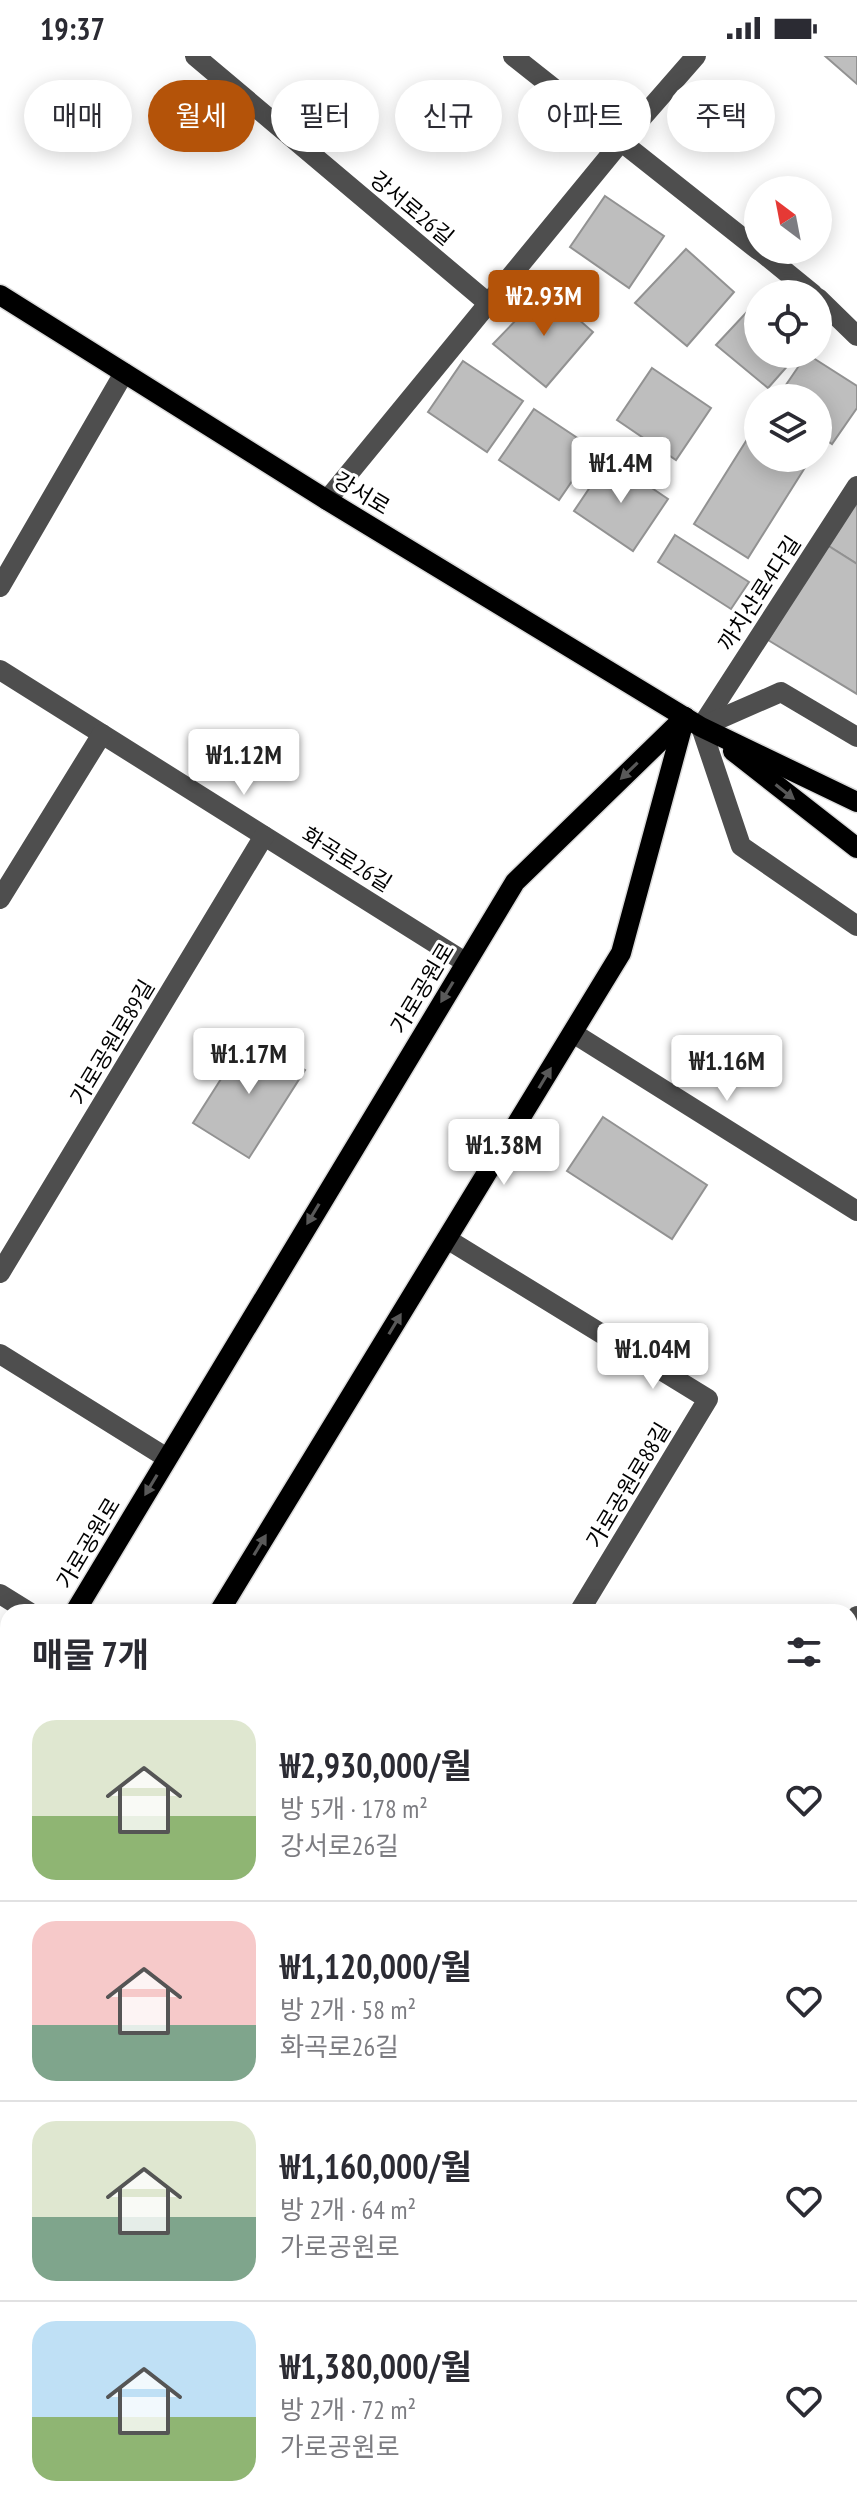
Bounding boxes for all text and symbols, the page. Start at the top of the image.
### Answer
text: 19:37 [40,9,105,48]
chip: 매매 [24,80,132,152]
chip: 월세 [148,80,255,152]
chip: 필터 [271,80,379,152]
chip: 신규 [395,80,502,152]
chip: 아파트 [518,80,651,152]
chip: 주택 [667,80,775,152]
street label: 강서로26길 [364,165,460,251]
north arrow [744,176,832,264]
map controls [744,176,832,472]
pin: ₩2.93M [479,270,609,338]
text: ₩2.93M [506,279,582,312]
button: locate [744,280,832,368]
button: layers [744,384,832,472]
pin: ₩1.4M [565,437,677,505]
text: ₩1.4M [590,446,652,479]
street label: 강서로 [329,465,395,521]
street label: 까치산로4다길 [711,530,807,656]
pin: ₩1.12M [179,729,309,797]
text: ₩1.12M [206,738,282,771]
one-way arrow [620,761,639,780]
one-way arrow [775,783,795,799]
street label: 화곡로26길 [297,820,397,898]
street label: 가로공원로 [384,937,460,1039]
street label: 가로공원로89길 [64,974,160,1110]
one-way arrow [440,981,454,1003]
pin: ₩1.17M [184,1028,314,1096]
pin: ₩1.16M [662,1035,792,1103]
text: ₩1.17M [211,1037,287,1070]
text: ₩1.16M [689,1044,765,1077]
one-way arrow [538,1067,552,1089]
pin: ₩1.38M [439,1119,569,1187]
text: ₩1.38M [466,1128,542,1161]
one-way arrow [307,1203,321,1225]
one-way arrow [388,1313,403,1334]
pin: ₩1.04M [588,1323,718,1391]
text: ₩1.04M [615,1332,691,1365]
street label: 가로공원로88길 [580,1417,676,1553]
one-way arrow [144,1474,158,1496]
street label: 가로공원로 [50,1492,126,1594]
one-way arrow [252,1534,266,1556]
icon: filters [782,1630,826,1674]
text: 매물 7개 [32,1632,149,1676]
text: ₩2,930,000/월 [280,1743,472,1787]
icon: home [96,1752,192,1848]
icon: heart [782,1778,826,1822]
text: 방 5개 · 178 m² [280,1792,428,1825]
text: 강서로26길 [280,1829,399,1862]
text: ₩1,120,000/월 [280,1944,472,1988]
icon: home [96,1953,192,2049]
icon: heart [782,1979,826,2023]
text: 방 2개 · 58 m² [280,1993,416,2026]
text: 화곡로26길 [280,2030,399,2063]
text: ₩1,160,000/월 [280,2144,472,2188]
icon: home [96,2153,192,2249]
icon: heart [782,2179,826,2223]
text: 방 2개 · 64 m² [280,2193,416,2226]
text: 가로공원로 [280,2230,400,2263]
text: ₩1,380,000/월 [280,2344,472,2388]
icon: home [96,2353,192,2449]
icon: heart [782,2379,826,2423]
text: 방 2개 · 72 m² [280,2393,416,2426]
text: 가로공원로 [280,2430,400,2463]

